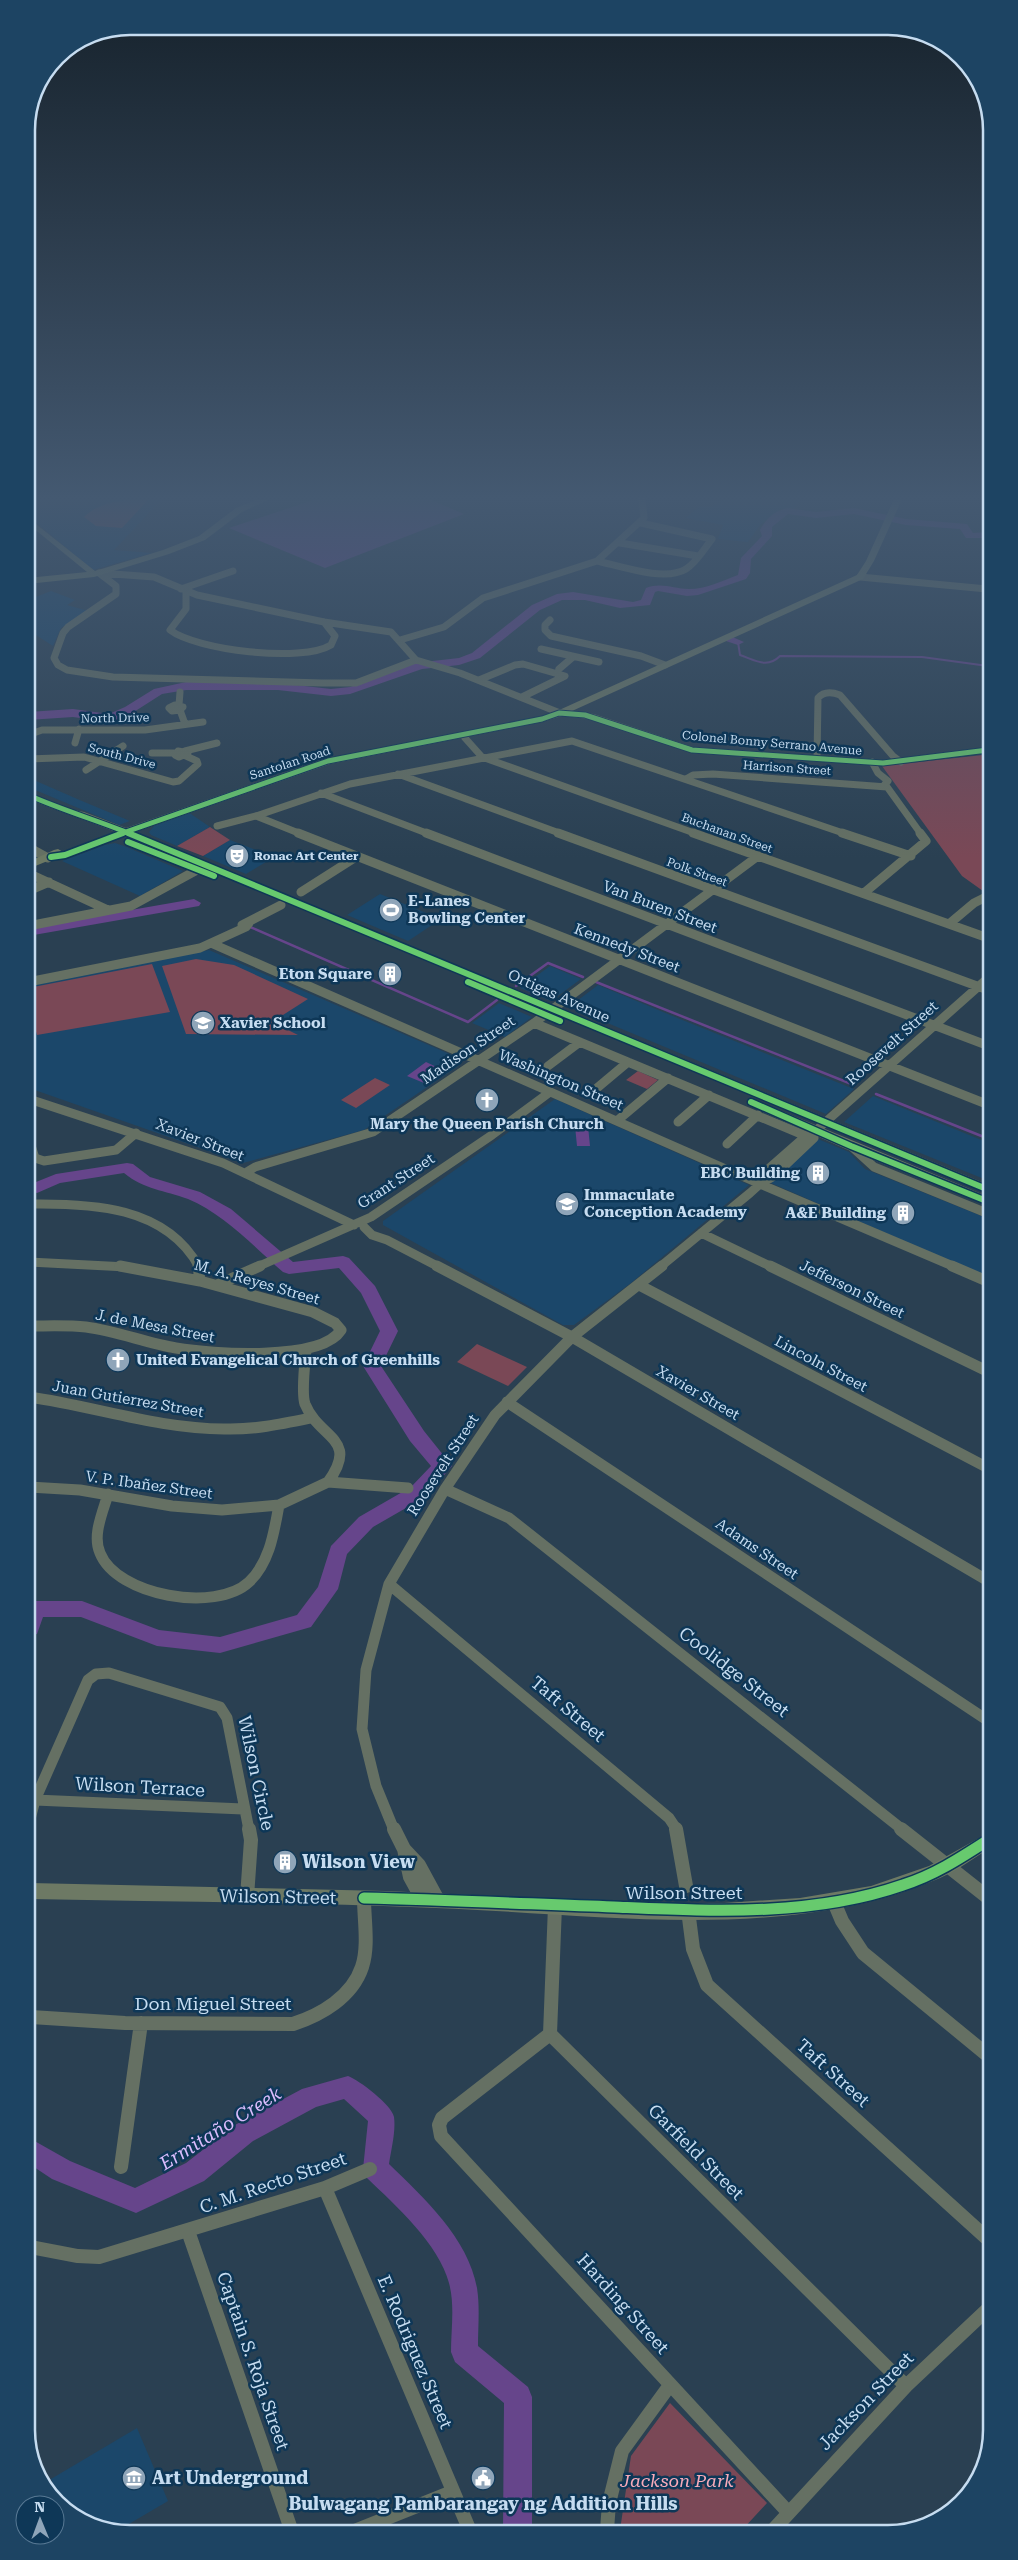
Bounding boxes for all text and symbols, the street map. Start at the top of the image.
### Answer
street label: North Drive [81,710,150,726]
street label: Colonel Bonny Serrano Avenue [681,728,863,758]
street label: South Drive [87,740,158,772]
street label: Santolan Road [248,743,332,783]
street label: Harrison Street [742,758,832,778]
street label: Buchanan Street [680,810,775,856]
theatre icon: Ronac Art Center [224,843,250,869]
place label: Ronac Art Center [254,849,359,863]
street label: Polk Street [665,855,730,890]
street label: Van Buren Street [600,877,720,937]
place label: E-Lanes Bowling Center [408,892,525,927]
sports icon: E-Lanes Bowling Center [378,897,404,923]
street label: Kennedy Street [572,920,683,977]
building icon: Eton Square [377,961,403,987]
place label: Eton Square [279,965,372,983]
street label: Ortigas Avenue [505,965,613,1027]
street label: Roosevelt Street [842,997,942,1089]
school or university icon: Xavier School [190,1010,216,1036]
street label: Madison Street [418,1012,519,1088]
place label: Xavier School [220,1014,326,1032]
street label: Washington Street [496,1046,627,1115]
church icon: Mary the Queen Parish Church [474,1087,500,1113]
street label: Xavier Street [153,1115,247,1165]
place label: Mary the Queen Parish Church [370,1115,604,1133]
street label: Grant Street [354,1149,438,1213]
building icon: EBC Building [805,1160,831,1186]
place label: EBC Building [700,1164,801,1182]
place label: Immaculate Conception Academy [584,1186,747,1221]
school or university icon: Immaculate Conception Academy [554,1191,580,1217]
building icon: A&E Building [890,1200,916,1226]
place label: A&E Building [785,1204,887,1222]
street label: M. A. Reyes Street [192,1255,322,1309]
street label: Jefferson Street [797,1256,908,1322]
street label: J. de Mesa Street [94,1306,216,1346]
street label: Lincoln Street [772,1332,871,1396]
church icon: United Evangelical Church of Greenhills [105,1347,131,1373]
place label: United Evangelical Church of Greenhills [136,1351,440,1369]
street label: Xavier Street [653,1362,743,1424]
street label: Juan Gutierrez Street [51,1377,206,1421]
street label: Roosevelt Street [404,1411,483,1519]
street label: V. P. Ibañez Street [84,1467,214,1503]
street label: Adams Street [712,1515,802,1583]
street label: Coolidge Street [675,1622,794,1721]
street label: Taft Street [527,1671,610,1746]
street label: Wilson Circle [234,1714,279,1832]
street label: Wilson Terrace [75,1773,206,1800]
building icon: Wilson View [272,1849,298,1875]
place label: Wilson View [302,1851,415,1872]
street label: Wilson Street [626,1882,743,1903]
street label: Wilson Street [219,1885,337,1908]
street label: Don Miguel Street [134,1993,292,2014]
street label: Taft Street [793,2034,874,2111]
water label: Ermitaño Creek [154,2081,286,2176]
street label: Garfield Street [644,2099,749,2204]
street label: C. M. Recto Street [197,2147,349,2217]
street label: Harding Street [573,2249,674,2358]
street label: Captain S. Roja Street [213,2269,294,2453]
street label: E. Rodriguez Street [374,2272,457,2432]
street label: Jackson Street [814,2347,918,2454]
museum icon: Art Underground [121,2465,147,2491]
public building icon: Bulwagang Pambarangay ng Addition Hills [470,2465,496,2491]
place label: Art Underground [152,2467,308,2488]
park label: Jackson Park [619,2470,734,2491]
place label: Bulwagang Pambarangay ng Addition Hills [288,2493,678,2514]
north arrow [15,2495,65,2545]
text: N [34,2499,46,2515]

